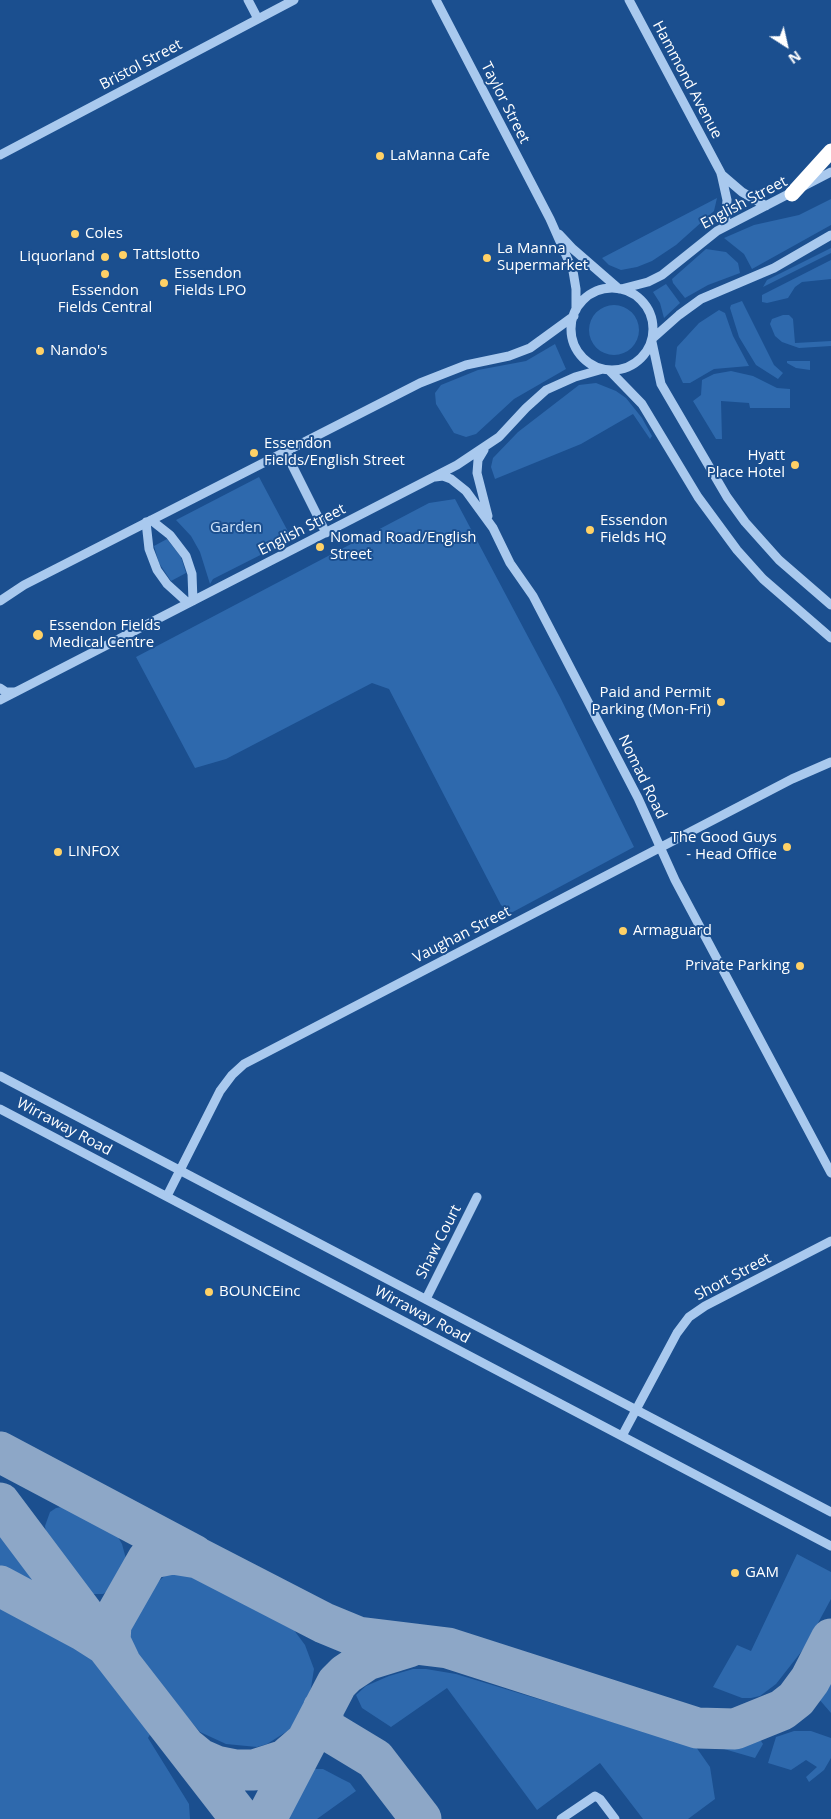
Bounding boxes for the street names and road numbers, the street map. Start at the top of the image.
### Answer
street label: Hammond Avenue [648,18,726,142]
street label: Bristol Street [97,36,185,94]
street label: Taylor Street [477,59,533,147]
street label: English Street [698,173,790,233]
street label: English Street [255,500,349,560]
street label: Nomad Road [614,732,670,822]
street label: Vaughan Street [410,903,514,967]
street label: Wirraway Road [13,1094,115,1160]
street label: Shaw Court [413,1202,465,1282]
street label: Short Street [692,1249,774,1305]
street label: Wirraway Road [371,1282,473,1348]

